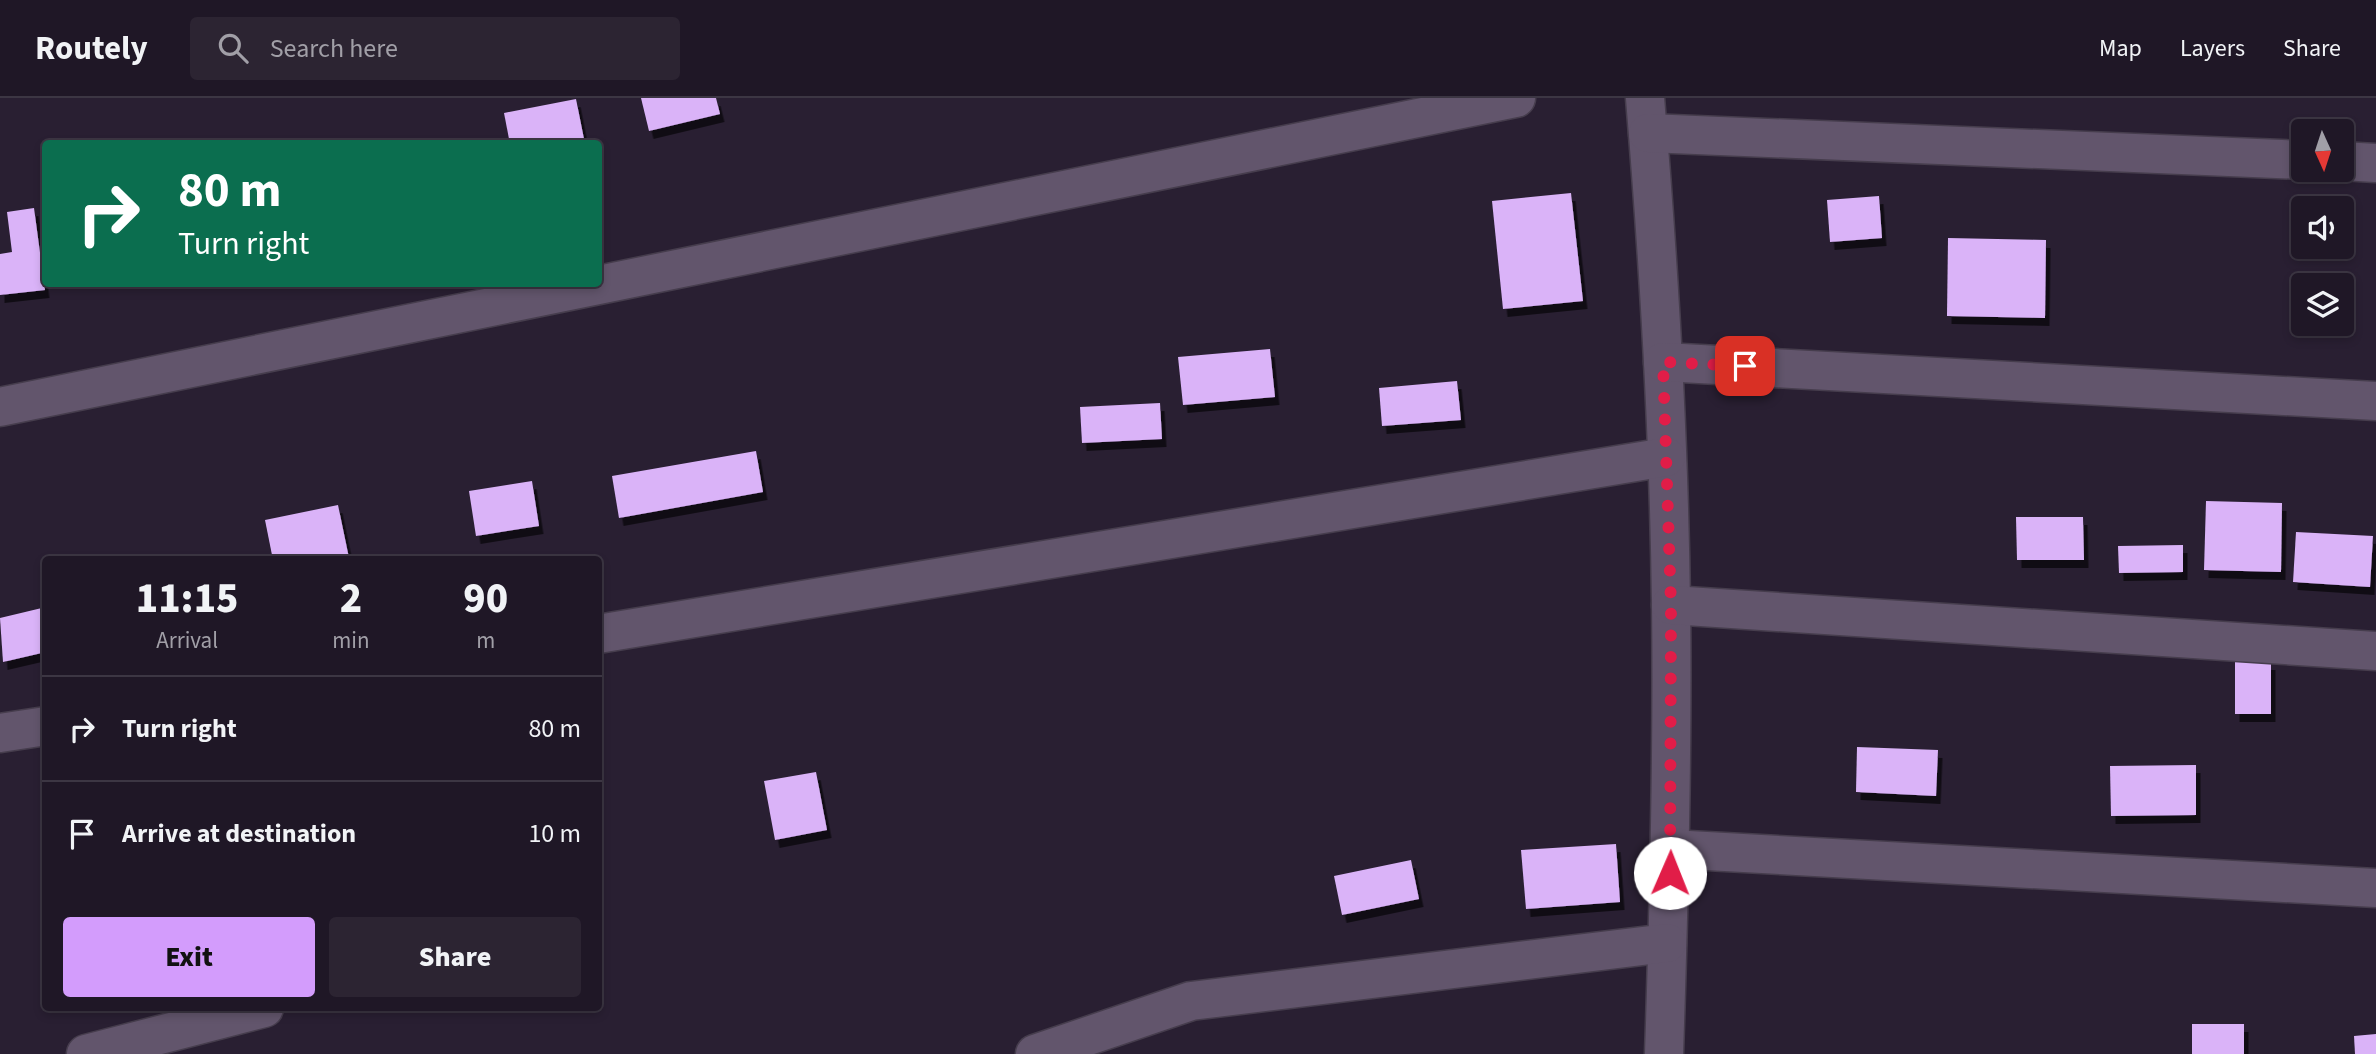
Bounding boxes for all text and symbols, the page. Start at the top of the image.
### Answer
search box [190,17,680,80]
text: Routely [35,25,148,72]
icon: search [214,29,252,67]
text: Search here [270,30,398,67]
text: Map [2099,31,2142,66]
text: Layers [2180,31,2245,66]
text: Share [2283,31,2341,66]
north arrow [2291,119,2354,182]
map controls [2291,119,2354,336]
text: 80 m [178,156,282,226]
icon: right [63,168,154,259]
button: sound [2291,196,2354,259]
text: Turn right [178,221,309,267]
button: layers [2291,273,2354,336]
pin [1715,336,1775,396]
icon: arrive [1726,347,1764,385]
text: 11:15 [136,569,239,629]
text: 2 [340,569,362,629]
text: 90 [463,569,508,629]
text: Arrival [156,624,218,657]
text: min [332,624,370,657]
text: m [476,624,495,657]
icon: right [63,710,101,748]
text: Turn right [122,710,237,747]
text: 80 m [528,710,581,747]
icon: arrive [63,815,101,853]
text: Arrive at destination [122,815,356,852]
text: 10 m [528,815,581,852]
position arrow [1633,836,1707,910]
button: Exit [63,917,315,997]
button: Share [329,917,581,997]

